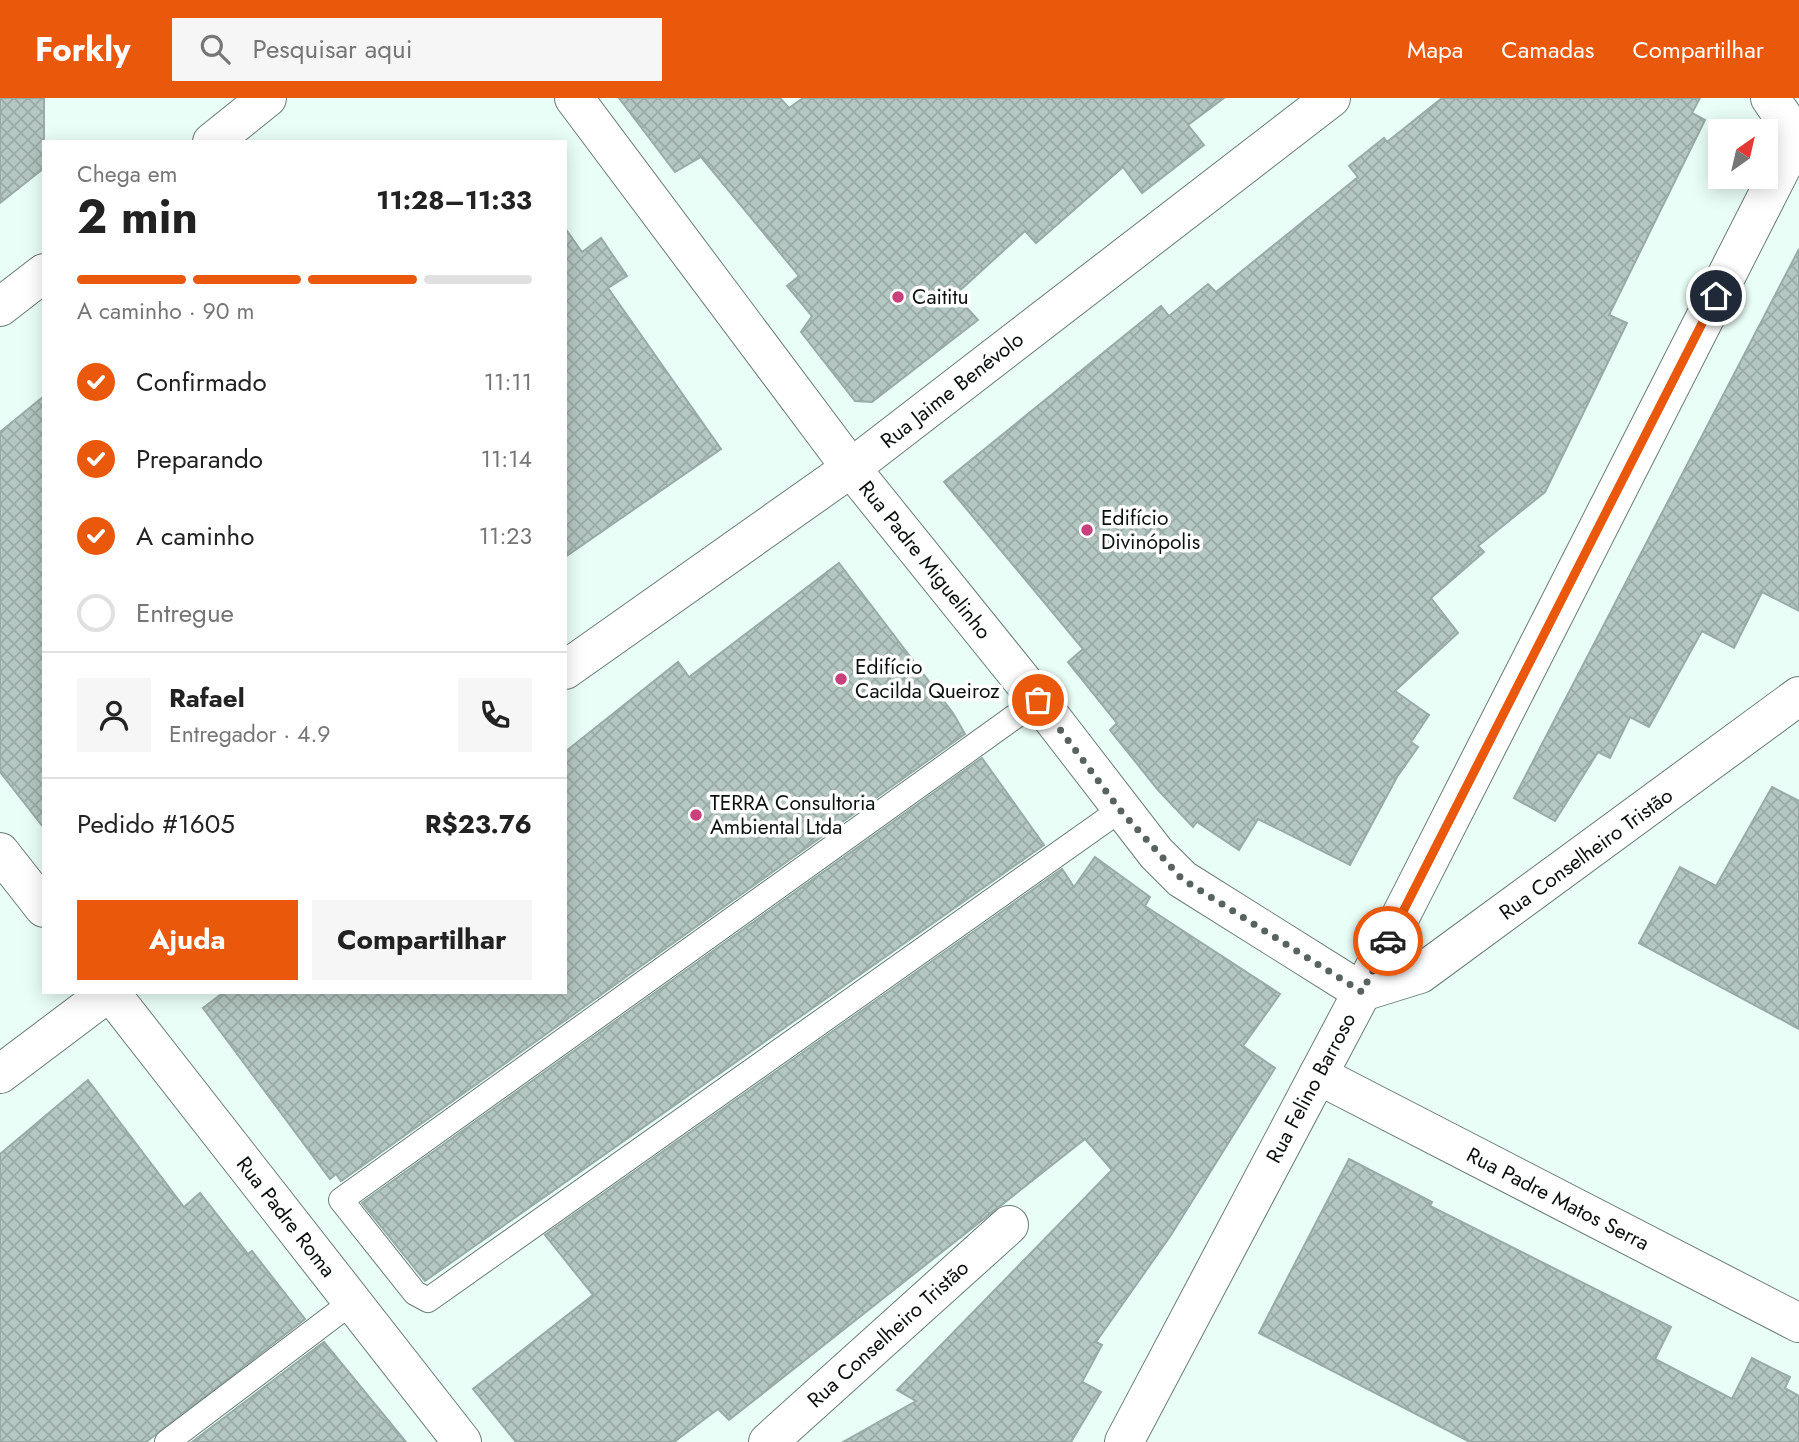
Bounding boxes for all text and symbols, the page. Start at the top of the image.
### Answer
search box [172,18,662,81]
text: Forkly [35,26,130,73]
icon: search [196,30,234,68]
text: Pesquisar aqui [252,30,412,68]
text: Mapa [1407,32,1463,67]
text: Camadas [1501,32,1594,67]
text: Compartilhar [1632,32,1764,67]
north arrow [1708,119,1778,189]
map controls [1708,119,1778,189]
text: Chega em [77,157,178,191]
text: 11:28–11:33 [376,181,532,219]
text: 2 min [77,184,198,250]
pin [1686,266,1746,326]
icon: home [1697,277,1735,315]
place label: Caititu [912,282,969,312]
marker: Caititu [890,289,906,305]
text: A caminho · 90 m [77,294,254,328]
street label: Rua Jaime Benévolo [874,325,1030,455]
icon: check [77,363,115,401]
text: Confirmado [136,363,267,401]
text: 11:11 [484,365,532,399]
icon: check [77,440,115,478]
text: Preparando [136,440,263,478]
text: 11:14 [481,442,532,476]
street label: Rua Padre Miguelinho [852,474,998,646]
place label: Edifício Divinópolis [1101,503,1200,557]
icon: check [77,517,115,555]
text: A caminho [136,517,254,555]
text: 11:23 [479,519,532,553]
marker: Edifício Divinópolis [1079,522,1095,538]
text: Entregue [136,594,234,632]
place label: Edifício Cacilda Queiroz [855,652,1000,706]
pin [1008,670,1068,730]
marker: Edifício Cacilda Queiroz [833,671,849,687]
button: person [77,678,151,752]
button: phone [458,678,532,752]
text: Rafael [169,679,245,717]
icon: bag [1019,681,1057,719]
text: Entregador · 4.9 [169,717,331,751]
street label: Rua Conselheiro Tristão [1493,781,1679,927]
place label: TERRA Consultoria Ambiental Ltda [710,788,875,842]
text: Pedido #1605 [77,805,235,843]
text: R$23.76 [425,805,532,843]
marker: TERRA Consultoria Ambiental Ltda [688,807,704,823]
button: Ajuda [77,900,298,980]
button: Compartilhar [312,900,532,980]
courier [1353,906,1423,976]
icon: car [1369,922,1407,960]
street label: Rua Felino Barroso [1259,1008,1363,1168]
street label: Rua Padre Matos Serra [1461,1140,1655,1258]
street label: Rua Padre Roma [229,1150,343,1284]
street label: Rua Conselheiro Tristão [801,1253,975,1415]

